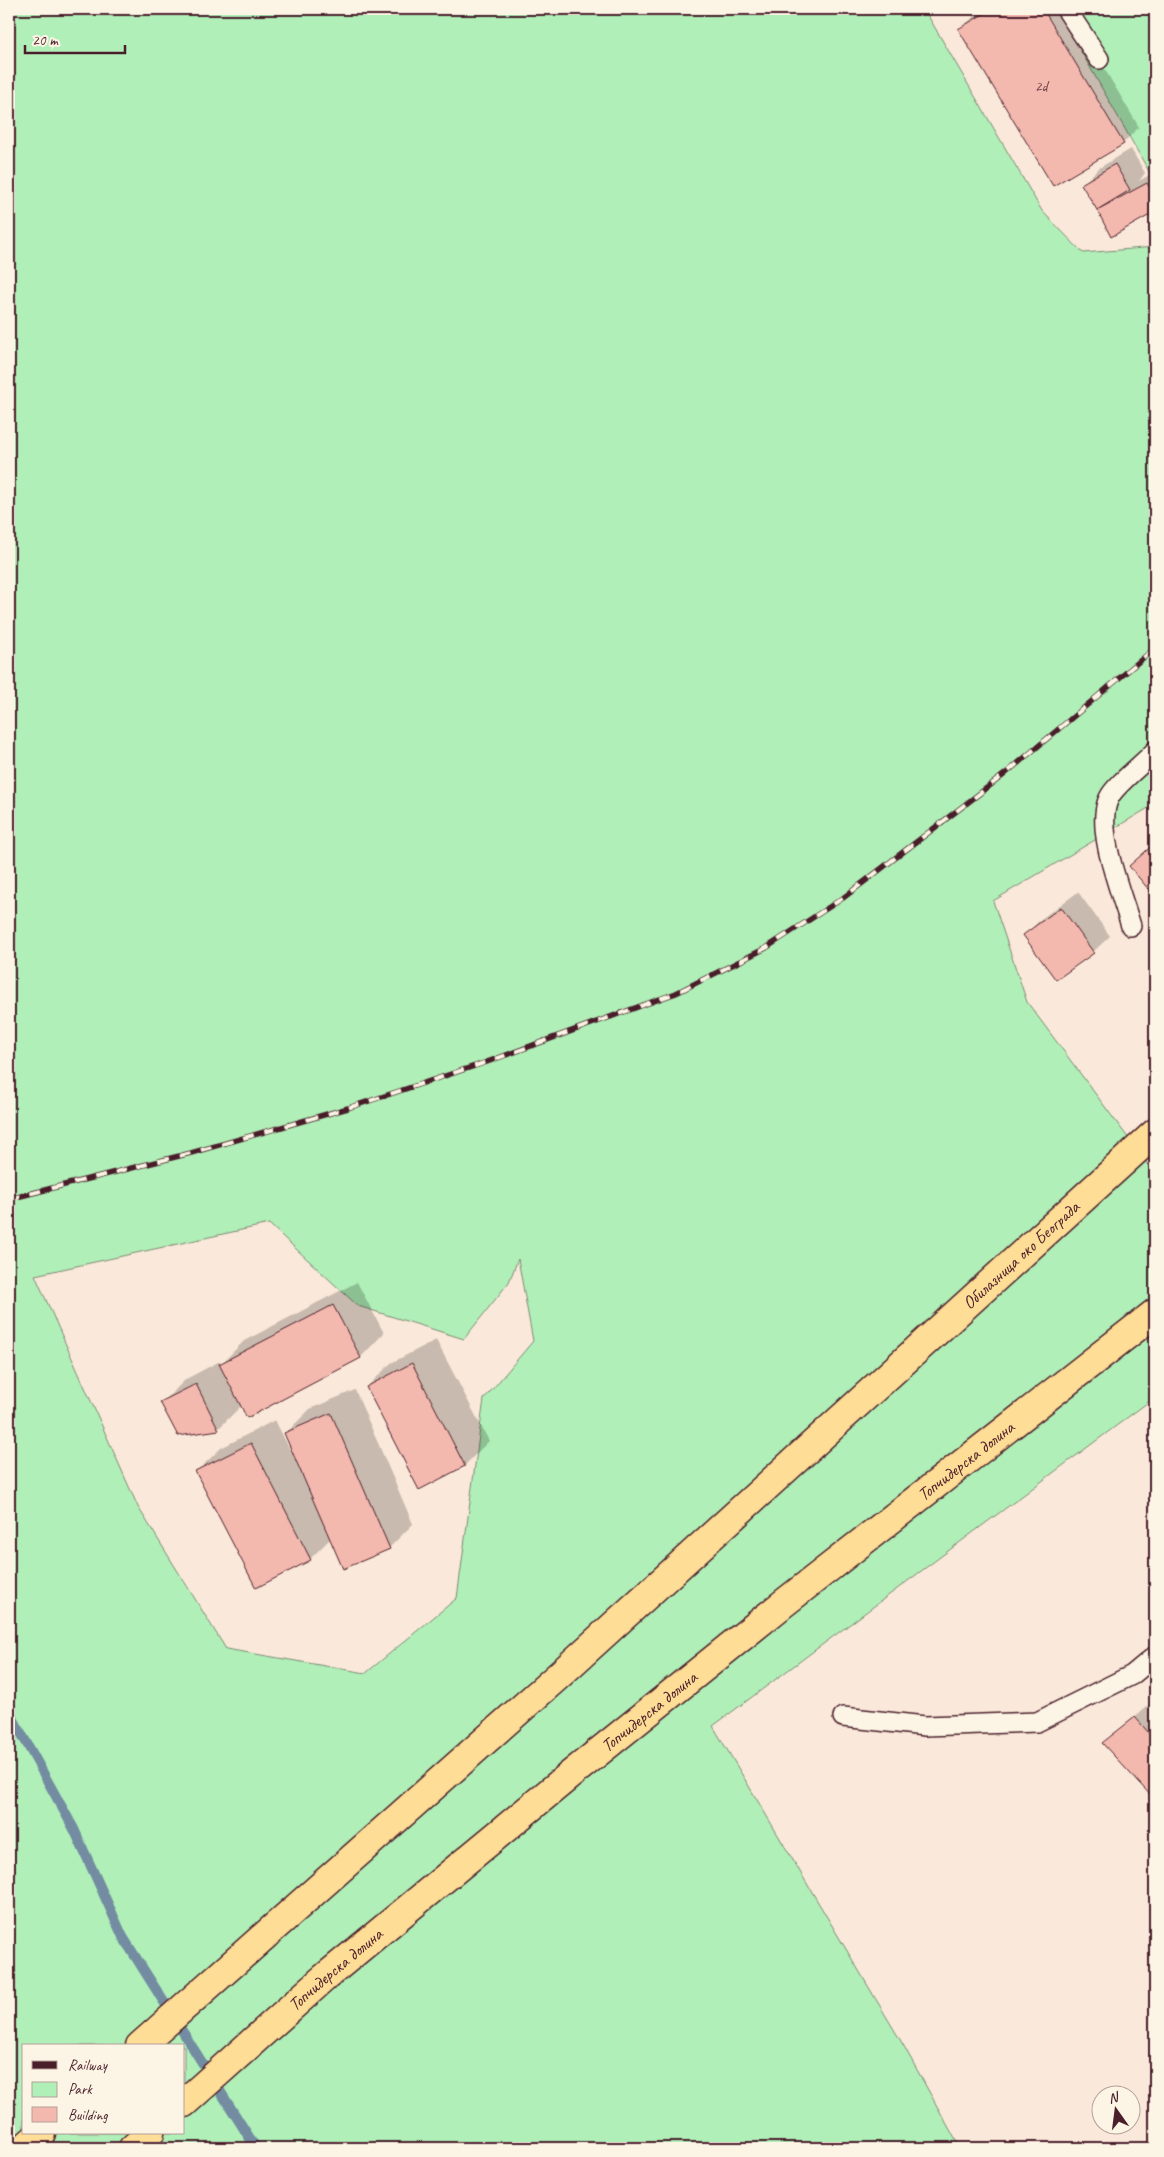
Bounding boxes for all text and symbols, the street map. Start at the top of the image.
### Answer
scale bar [25,22,125,54]
text: 20 m [32,31,59,50]
house number: 2d [1035,77,1049,96]
street label: Обилазница око Београда [958,1195,1085,1314]
street label: Топчидерска долина [913,1416,1020,1506]
street label: Топчидерска долина [597,1666,702,1757]
street label: Топчидерска долина [284,1922,388,2016]
legend [22,2044,185,2134]
text: Railway [68,2056,109,2075]
text: Park [68,2080,93,2099]
north arrow [1092,2084,1142,2134]
text: N [1107,2088,1121,2107]
text: Building [68,2106,108,2125]

